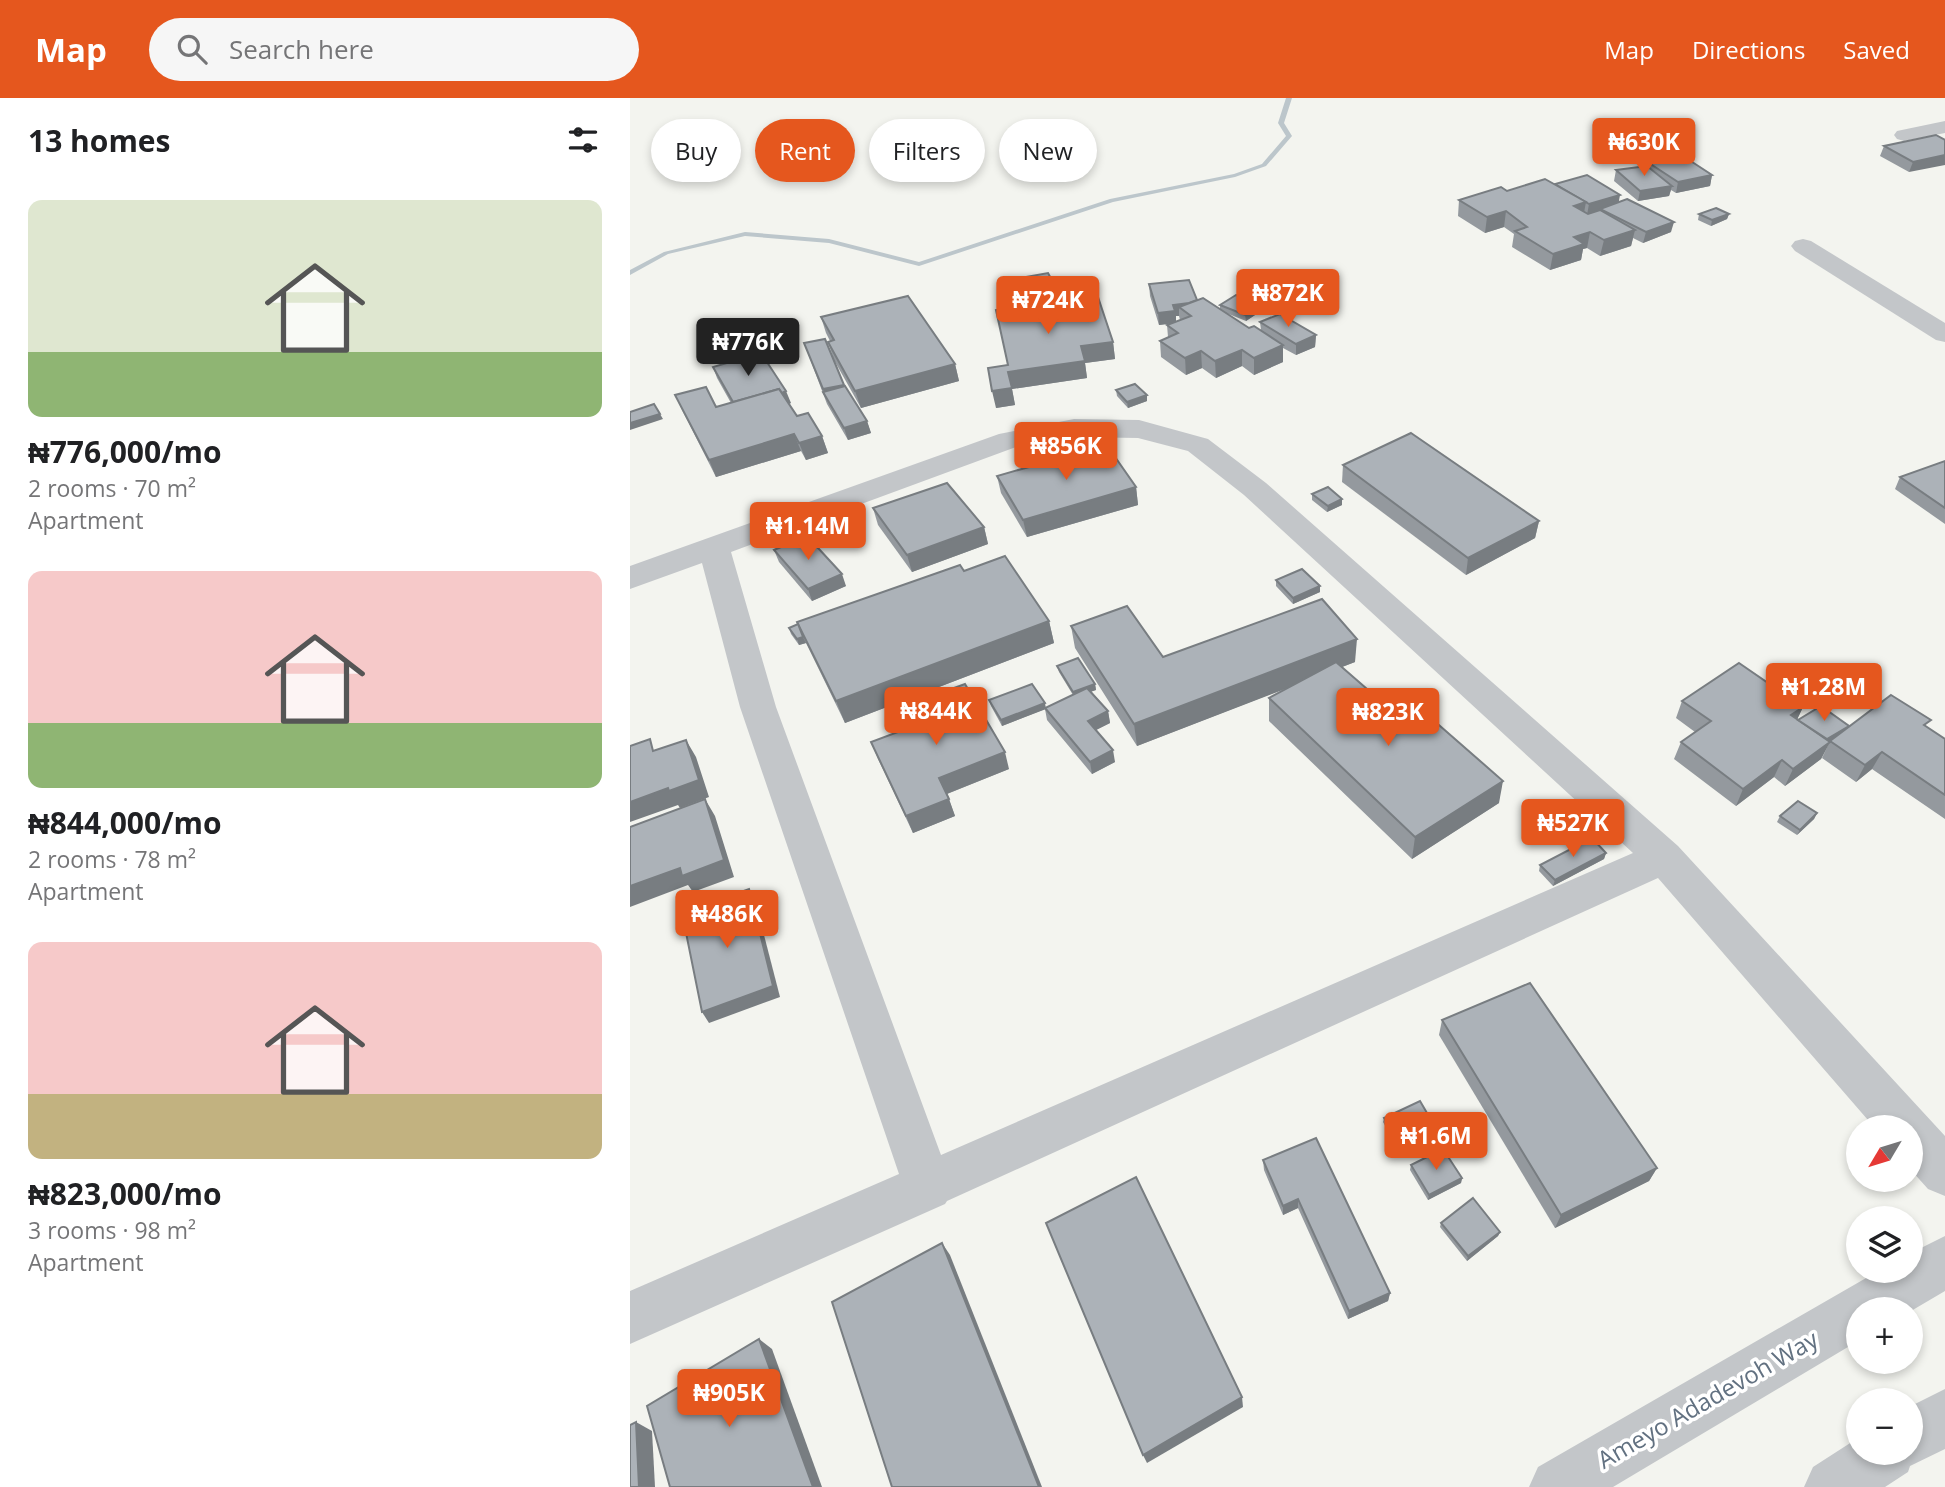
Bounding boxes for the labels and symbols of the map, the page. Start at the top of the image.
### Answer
pin: ₦630K [1595,118,1693,178]
pin: ₦872K [1239,270,1337,329]
pin: ₦724K [999,276,1097,336]
pin: ₦776K [699,318,797,378]
pin: ₦856K [1017,422,1115,482]
pin: ₦1.14M [751,503,865,562]
pin: ₦1.28M [1767,664,1881,723]
pin: ₦844K [887,688,985,747]
pin: ₦823K [1339,688,1437,748]
pin: ₦527K [1524,800,1622,859]
pin: ₦486K [678,890,776,950]
pin: ₦1.6M [1387,1112,1485,1172]
north arrow [1846,1115,1923,1192]
street label: Ameyo Adadevoh Way [1591,1321,1825,1475]
pin: ₦905K [680,1370,778,1429]

